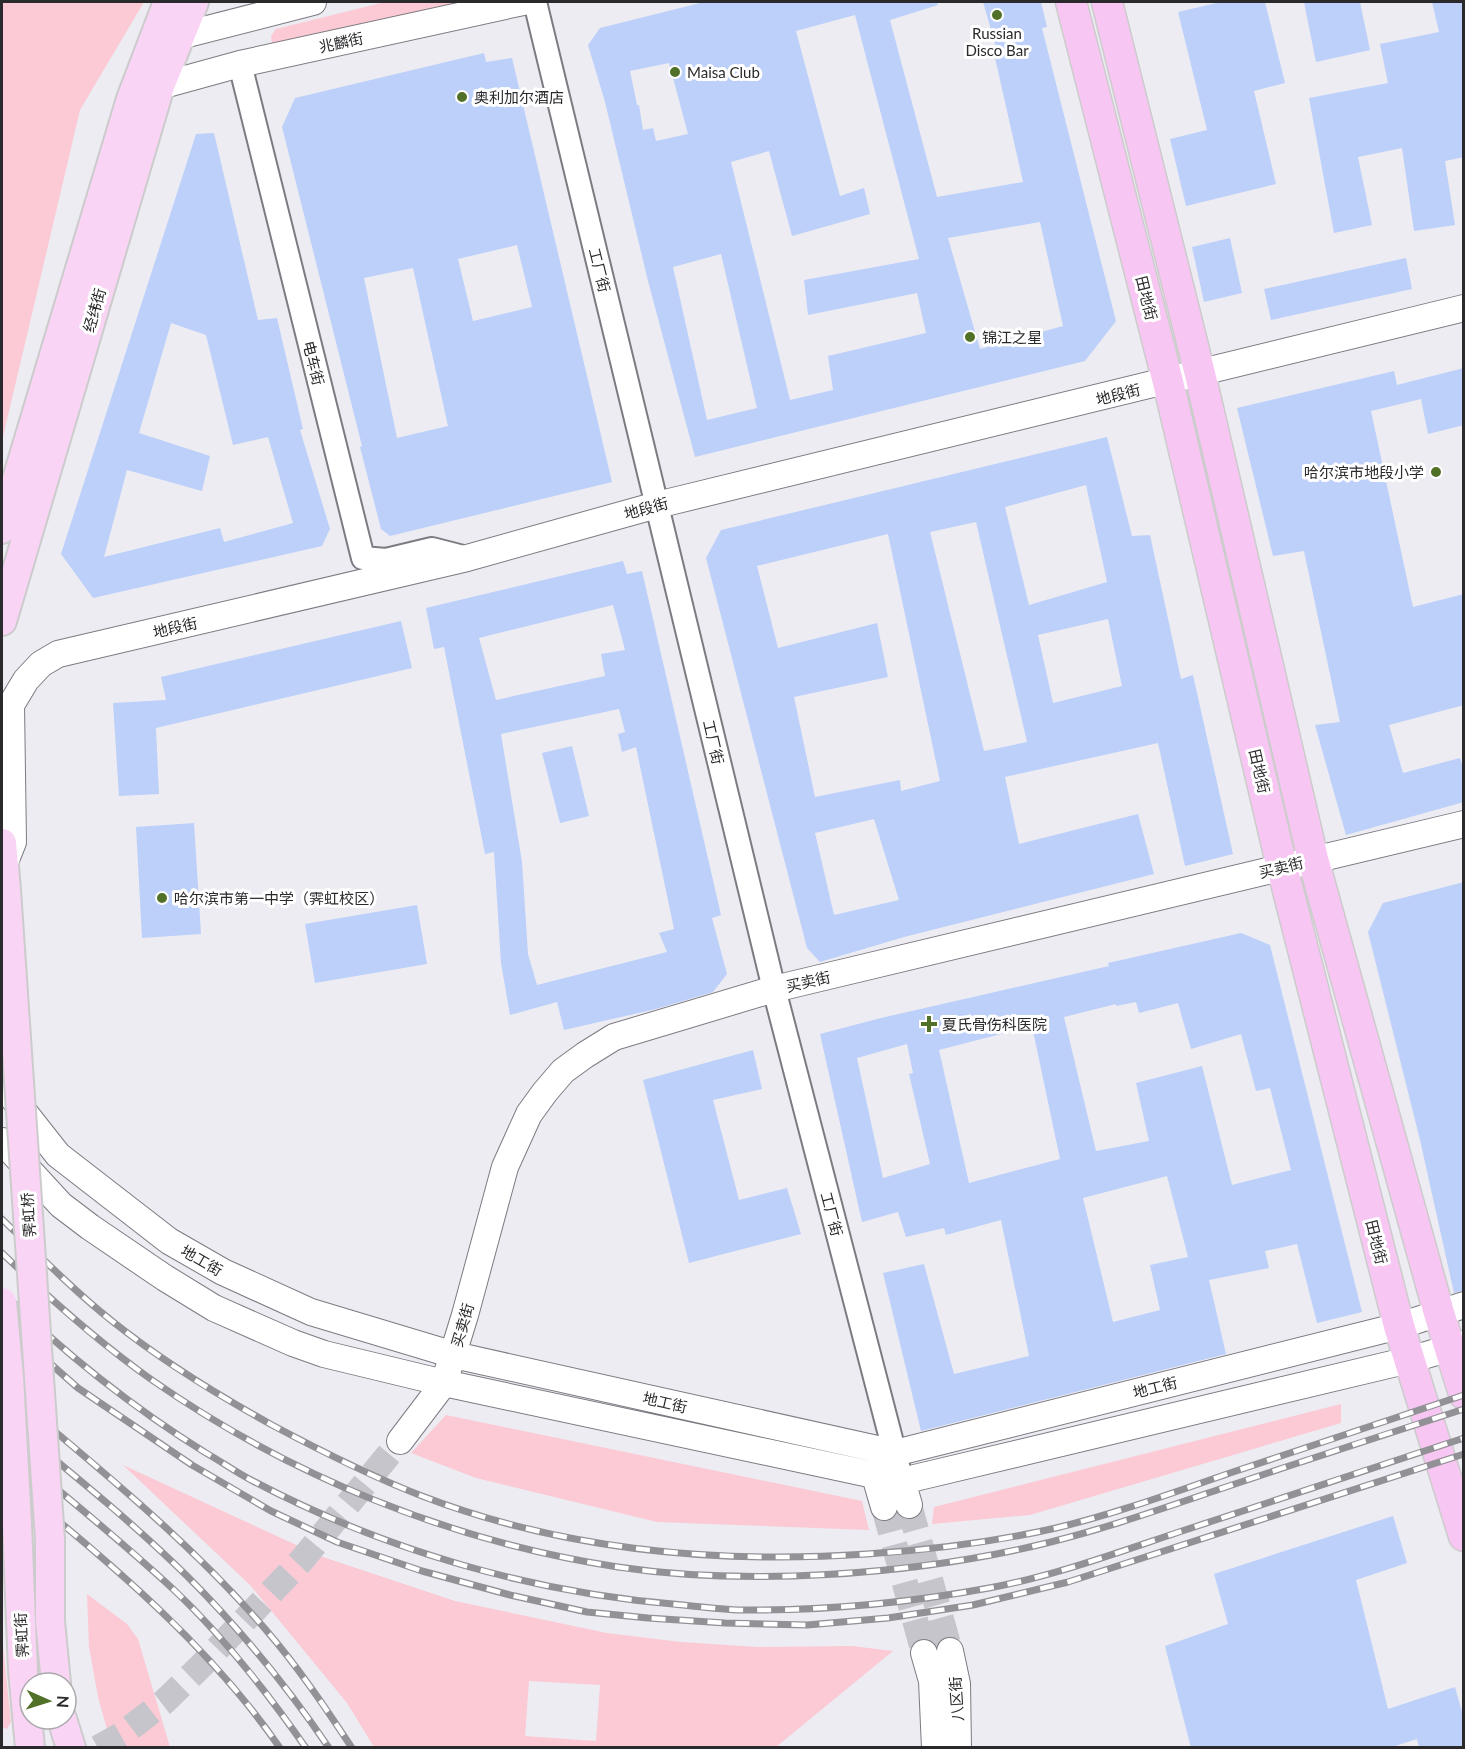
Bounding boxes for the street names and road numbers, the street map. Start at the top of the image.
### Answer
street label: 兆麟街 [317,29,365,55]
street label: 工厂街 [586,246,614,294]
street label: 田地街 [1133,274,1161,322]
street label: 经纬街 [79,286,109,334]
street label: 电车街 [300,339,328,387]
street label: 地段街 [1094,380,1142,408]
street label: 地段街 [622,493,670,523]
street label: 地段街 [151,613,199,641]
street label: 工厂街 [700,718,728,766]
street label: 田地街 [1246,747,1274,795]
street label: 买卖街 [1257,853,1305,881]
street label: 买卖街 [784,967,832,995]
street label: 工厂街 [817,1190,847,1238]
street label: 霁虹桥 [17,1192,39,1238]
street label: 田地街 [1363,1218,1391,1266]
street label: 地工街 [178,1241,226,1279]
street label: 买卖街 [447,1301,477,1349]
street label: 地工街 [1131,1373,1179,1401]
street label: 地工街 [641,1388,689,1416]
street label: 霁虹街 [11,1612,31,1658]
street label: 八区街 [945,1676,967,1722]

